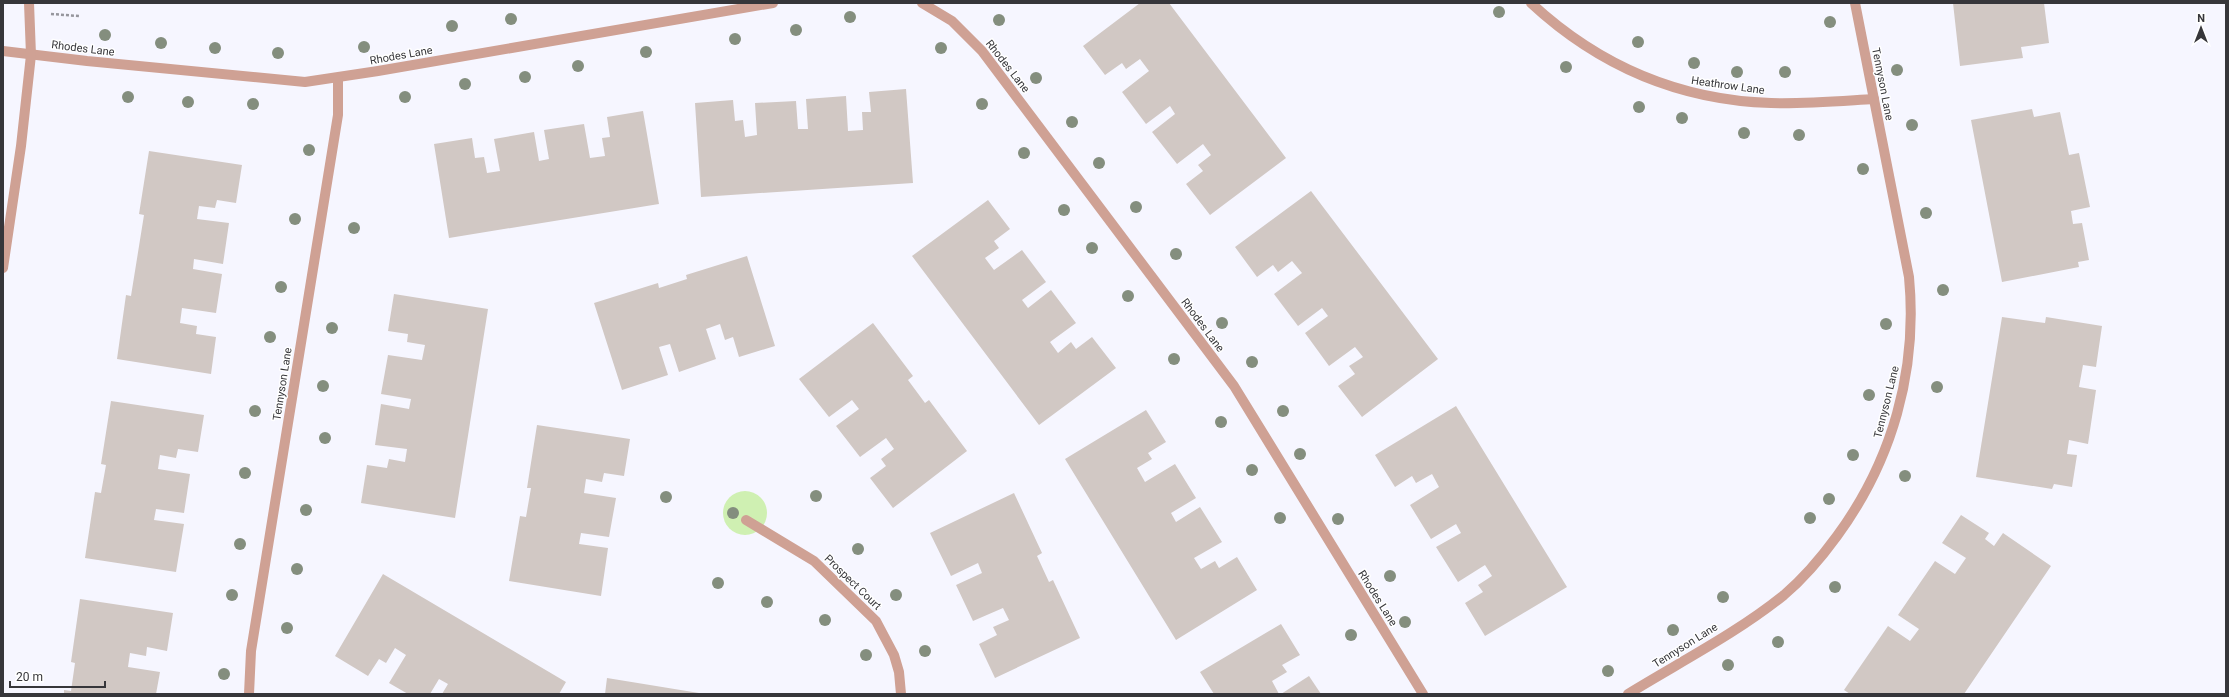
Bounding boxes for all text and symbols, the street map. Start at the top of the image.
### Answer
north arrow [2181,8,2221,48]
text: N [2197,12,2205,25]
street label: Rhodes Lane [983,37,1032,95]
street label: Rhodes Lane [51,38,115,59]
street label: Rhodes Lane [369,44,434,67]
street label: Tennyson Lane [1869,47,1896,122]
street label: Heathrow Lane [1690,74,1766,97]
street label: Rhodes Lane [1178,296,1227,355]
street label: Tennyson Lane [270,346,295,422]
street label: Tennyson Lane [1871,365,1902,439]
street label: Prospect Court [822,552,884,613]
street label: Rhodes Lane [1355,568,1400,629]
street label: Tennyson Lane [1651,620,1720,670]
scale bar [10,663,105,689]
text: 20 m [16,670,43,684]

